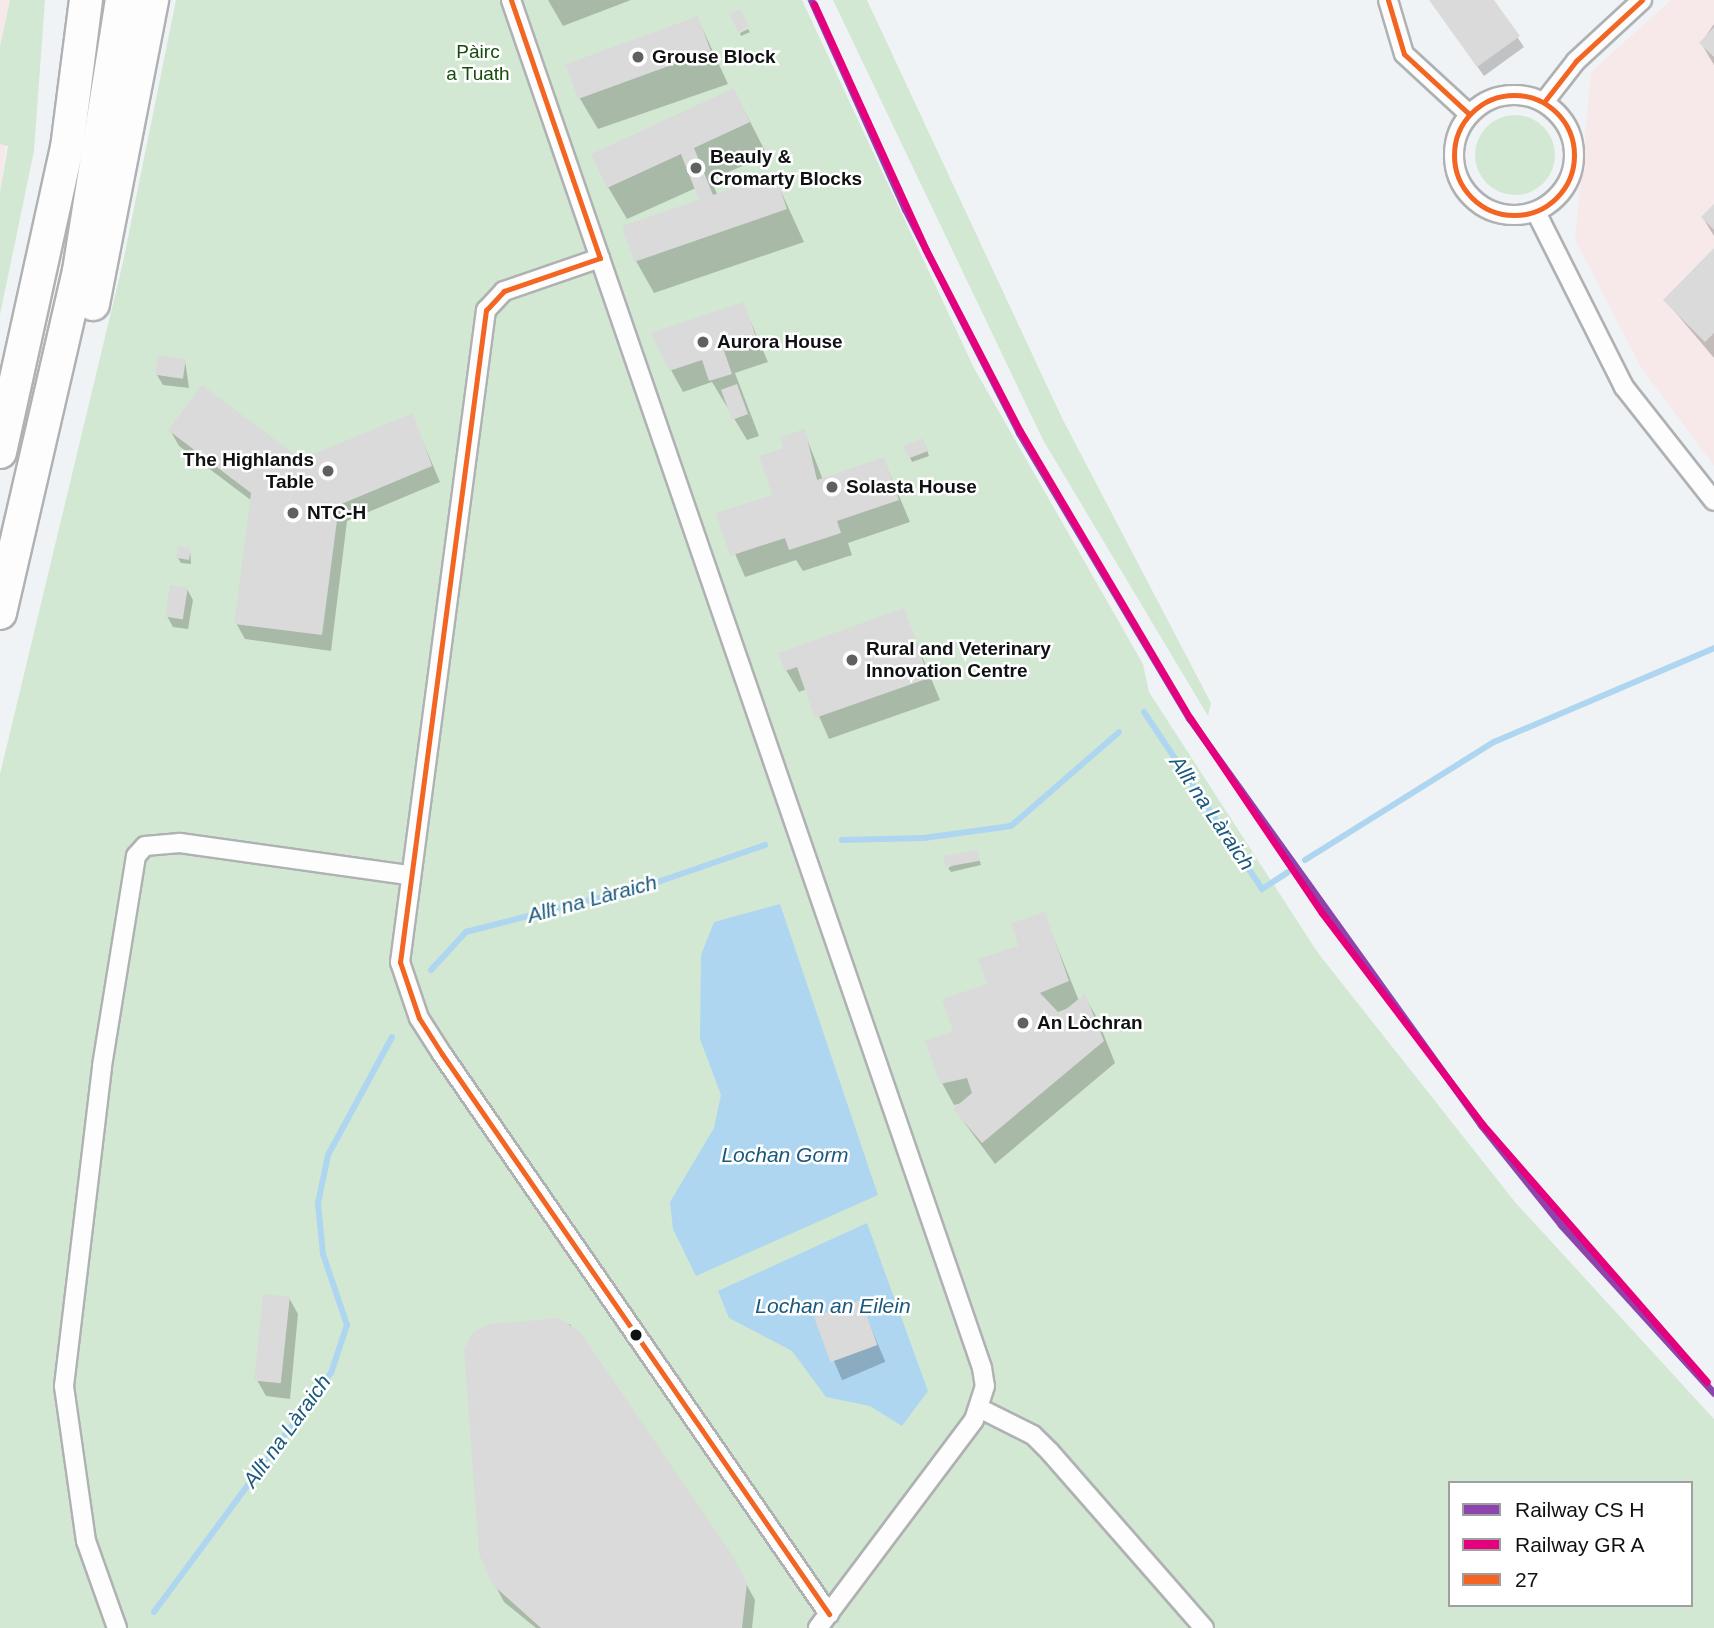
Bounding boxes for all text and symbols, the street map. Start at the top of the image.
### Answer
park label: Pàirc a Tuath [446,41,510,85]
place label: Grouse Block [652,46,776,68]
marker: Grouse Block [630,49,646,65]
place label: Beauly & Cromarty Blocks [710,146,862,190]
marker: Beauly & Cromarty Blocks [688,160,704,176]
place label: Aurora House [717,331,843,353]
marker: Aurora House [695,334,711,350]
place label: The Highlands Table [183,449,314,493]
marker: The Highlands Table [320,463,336,479]
place label: Solasta House [846,476,977,498]
marker: Solasta House [824,479,840,495]
place label: NTC-H [307,502,366,524]
marker: NTC-H [285,505,301,521]
place label: Rural and Veterinary Innovation Centre [866,638,1051,682]
marker: Rural and Veterinary Innovation Centre [844,652,860,668]
water label: Allt na Làraich [1164,751,1260,875]
water label: Allt na Làraich [524,870,660,928]
place label: An Lòchran [1037,1012,1143,1034]
marker: An Lòchran [1015,1015,1031,1031]
water label: Lochan Gorm [721,1142,849,1168]
water label: Lochan an Eilein [755,1293,911,1319]
unlabelled marker [629,1328,643,1342]
water label: Allt na Làraich [238,1370,336,1492]
legend [1448,1481,1693,1607]
text: Railway CS H [1515,1498,1645,1521]
text: Railway GR A [1515,1533,1645,1556]
text: 27 [1515,1568,1538,1591]

